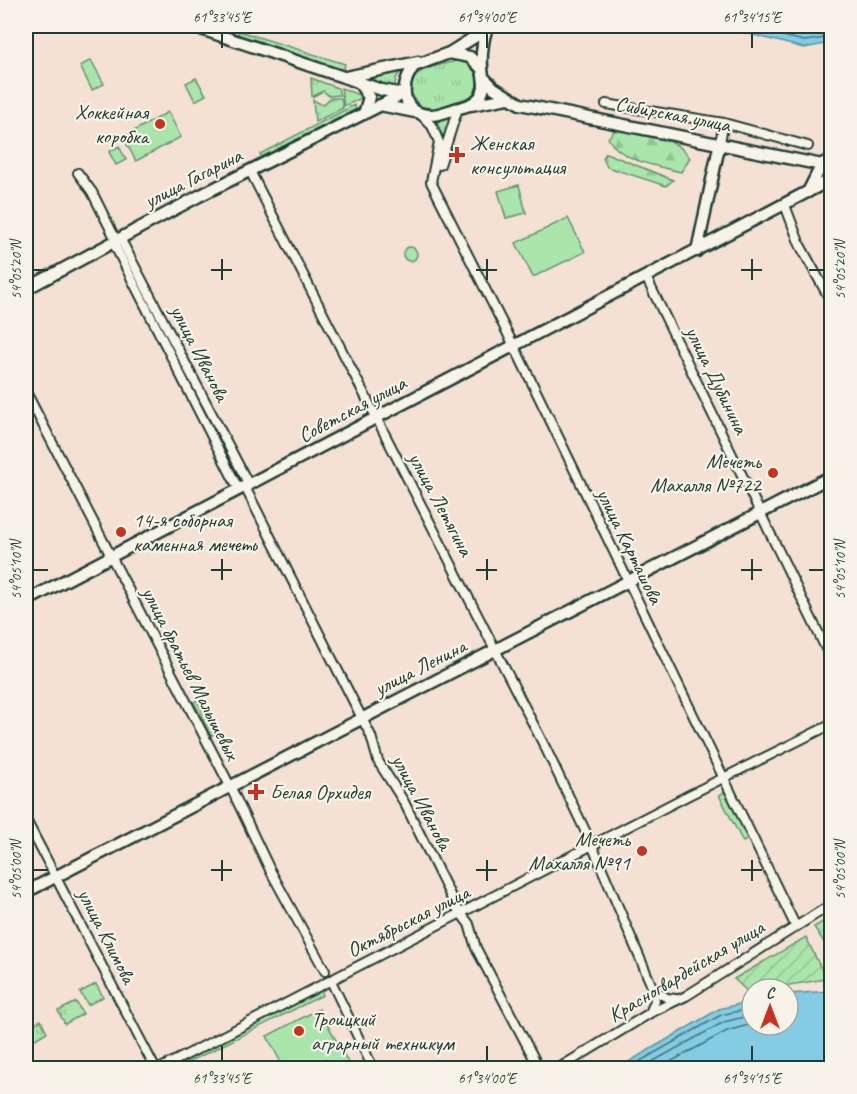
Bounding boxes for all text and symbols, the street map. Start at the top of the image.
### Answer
text: 61°33'45"E [193,8,253,27]
text: 61°34'00"E [458,8,518,27]
text: 61°34'15"E [723,8,783,27]
street label: Сибирская улица [613,90,734,138]
place label: Хоккейная коробка [75,99,150,149]
marker: Хоккейная коробка [153,117,167,131]
place label: Женская консультация [470,130,567,180]
street label: улица Гагарина [138,141,248,215]
marker: Женская консультация [448,146,466,164]
text: 54°05'20"N [7,237,26,300]
text: 54°05'20"N [831,237,850,300]
street label: улица Иванова [164,299,236,408]
street label: улица Дубинина [679,320,755,440]
street label: Советская улица [294,369,412,448]
street label: улица Летягина [402,446,480,562]
place label: Мечеть Махалля №722 [650,448,763,498]
marker: Мечеть Махалля №722 [766,466,780,480]
street label: улица Карташова [590,482,670,610]
place label: 14-я соборная каменная мечеть [133,507,258,557]
marker: 14-я соборная каменная мечеть [114,525,128,539]
text: 54°05'10"N [7,537,26,600]
text: 54°05'10"N [831,537,850,600]
street label: улица братьев Малышевых [135,580,247,766]
street label: улица Ленина [368,632,472,702]
street label: улица Иванова [385,748,459,857]
place label: Белая Орхидея [270,779,372,805]
marker: Белая Орхидея [247,783,265,801]
place label: Мечеть Махалля №91 [529,826,632,876]
text: 54°05'00"N [7,837,26,900]
text: 54°05'00"N [831,837,850,900]
marker: Мечеть Махалля №91 [635,844,649,858]
street label: Октябрьская улица [342,878,476,963]
street label: улица Климова [71,882,143,990]
street label: Красногвардейская улица [603,913,770,1028]
north arrow [740,977,800,1037]
text: С [766,983,776,1003]
place label: Троицкий аграрный техникум [311,1006,456,1056]
marker: Троицкий аграрный техникум [292,1024,306,1038]
text: 61°33'45"E [193,1069,253,1088]
text: 61°34'00"E [458,1069,518,1088]
text: 61°34'15"E [723,1069,783,1088]

